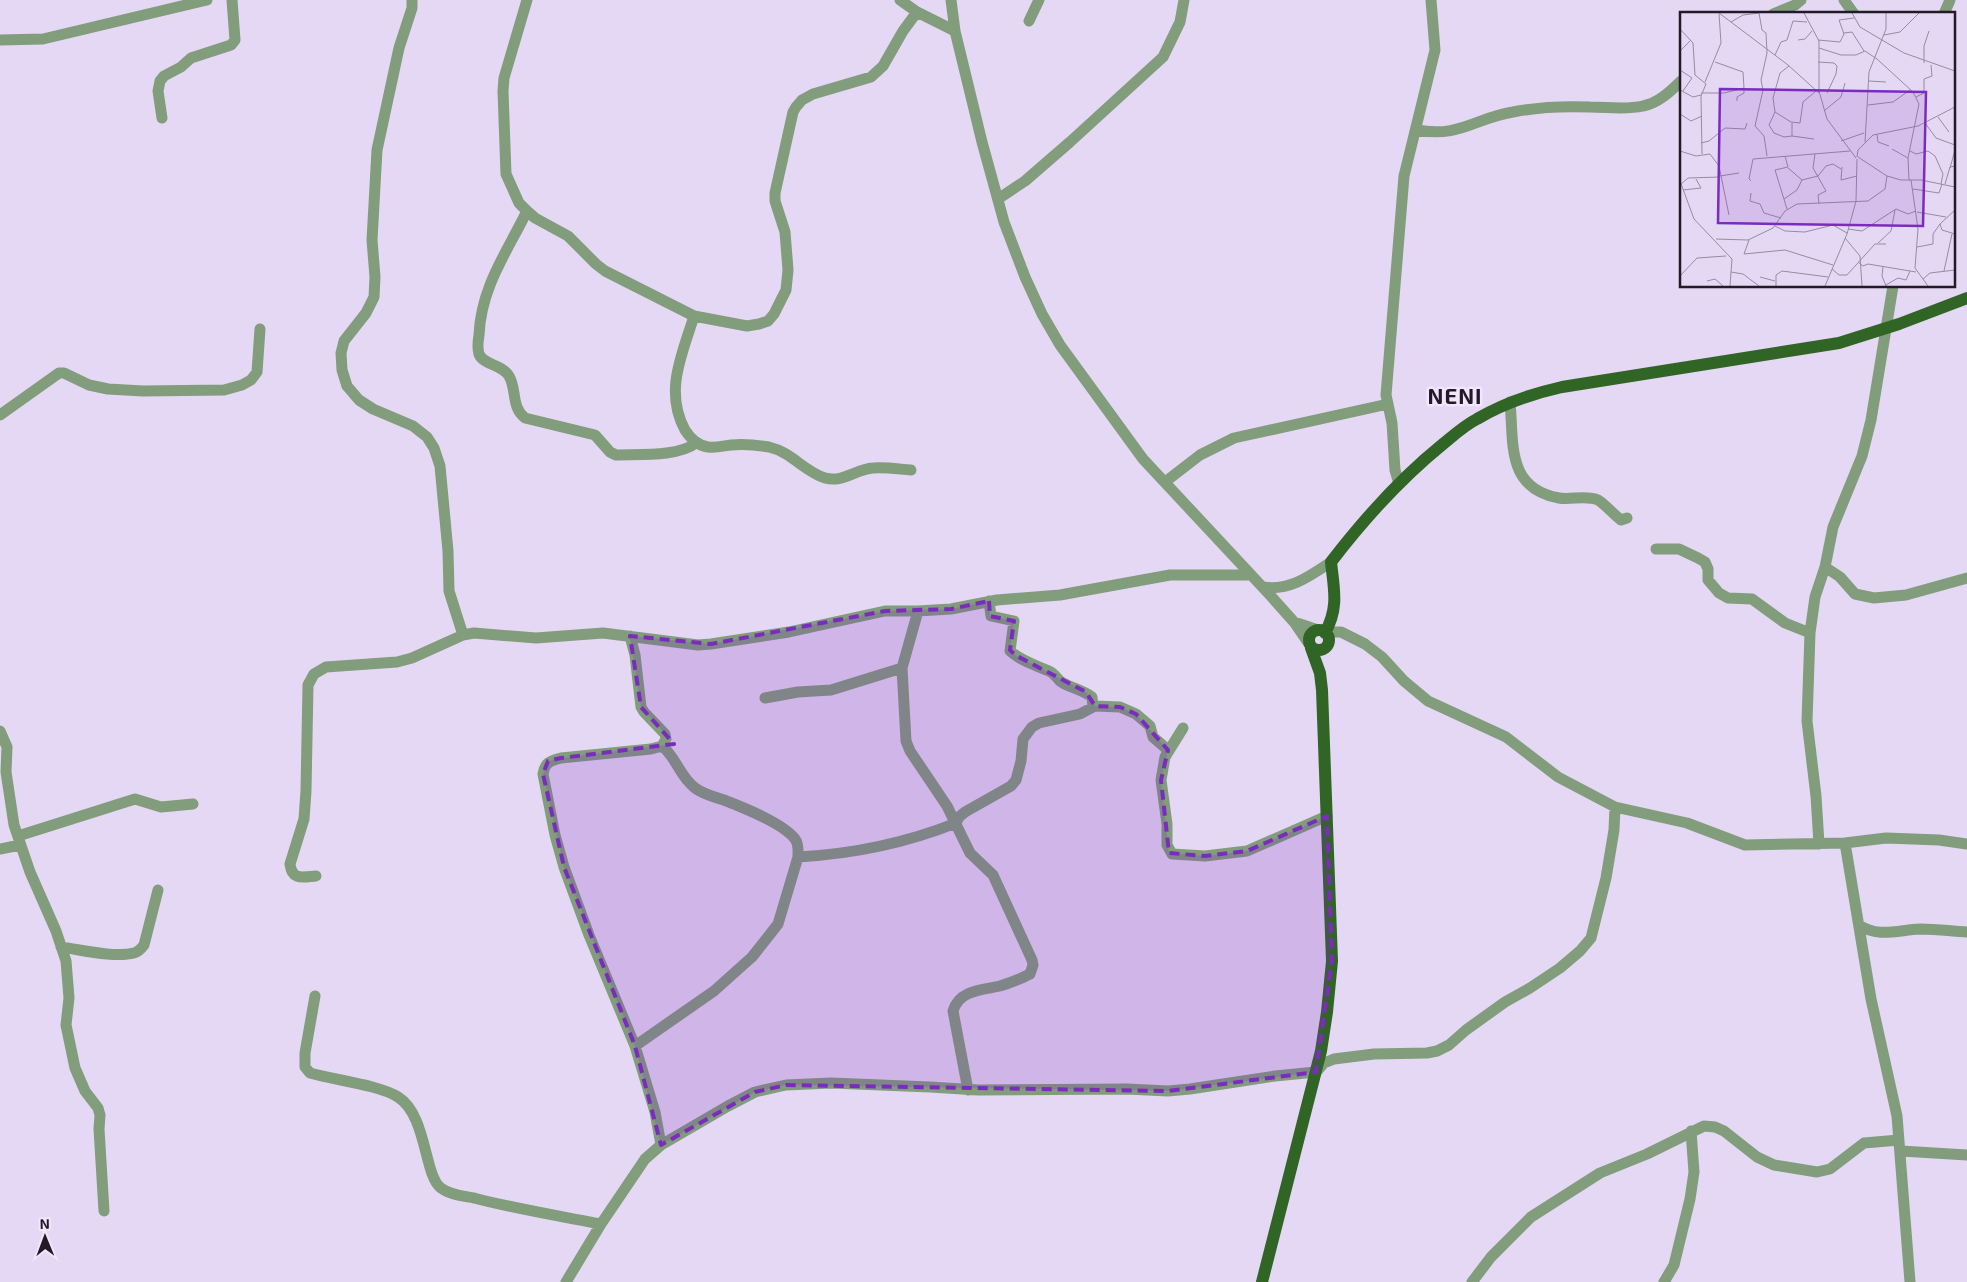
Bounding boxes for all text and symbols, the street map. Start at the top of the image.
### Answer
inset map [1680,12,1954,288]
district label: NENI [1428,382,1482,408]
north arrow [20,1212,70,1262]
text: N [40,1215,50,1232]

